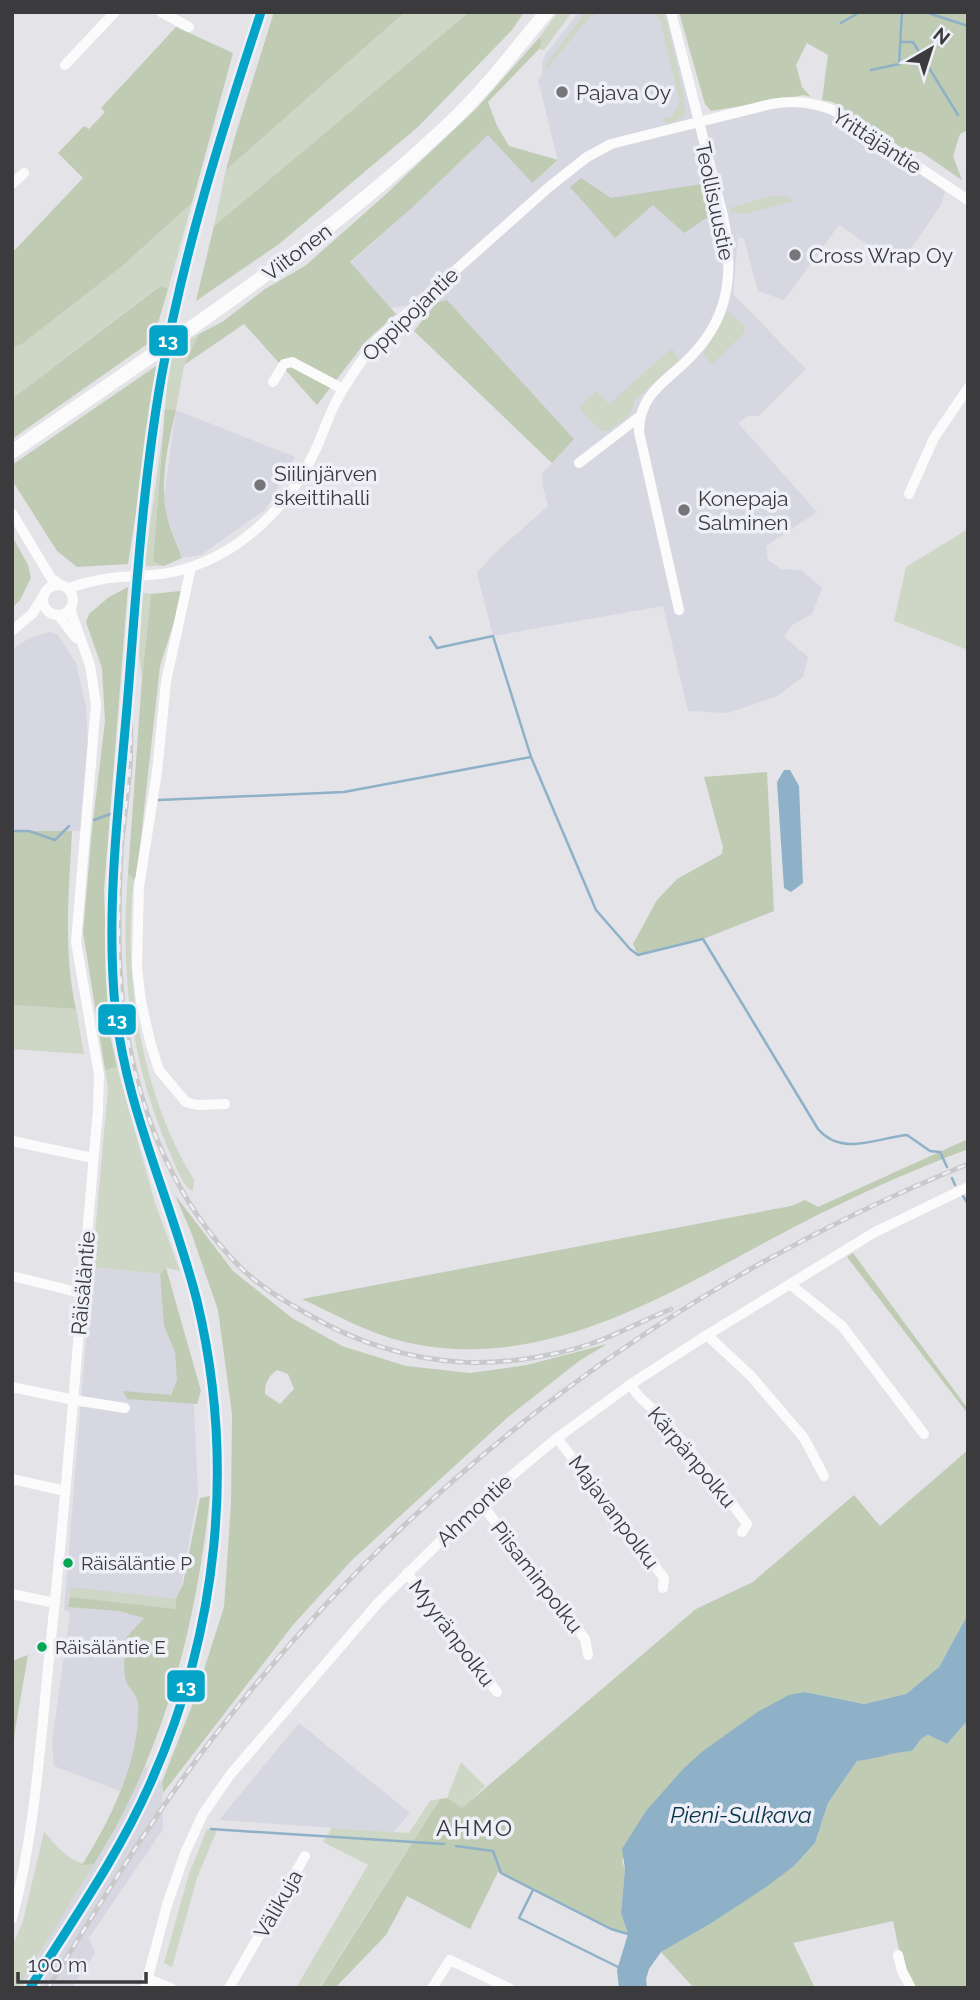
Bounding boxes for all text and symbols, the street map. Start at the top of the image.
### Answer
north arrow [896,14,966,84]
text: N [929,23,954,49]
place label: Pajava Oy [576,80,671,105]
marker: Pajava Oy [554,84,570,100]
street label: Yrittäjäntie [827,103,927,179]
street label: Teollisuustie [690,139,740,263]
street label: Viitonen [258,218,336,286]
place label: Cross Wrap Oy [809,243,953,268]
marker: Cross Wrap Oy [787,247,803,263]
street label: Oppipojantie [357,262,463,366]
line badge: 13 [148,324,189,357]
text: 13 [158,329,178,351]
place label: Siilinjärven skeittihalli [274,461,377,510]
marker: Siilinjärven skeittihalli [252,477,268,493]
place label: Konepaja Salminen [698,486,789,535]
marker: Konepaja Salminen [676,502,692,518]
line badge: 13 [97,1003,137,1036]
text: 13 [107,1008,127,1030]
street label: Räisäläntie [66,1230,100,1336]
street label: Kärpänpolku [643,1402,741,1512]
street label: Majavanpolku [563,1451,665,1573]
street label: Ahmontie [431,1469,517,1551]
street label: Piisaminpolku [486,1516,588,1638]
place label: Räisäläntie P [81,1552,192,1574]
marker: Räisäläntie P [61,1556,75,1570]
street label: Myyränpolku [404,1575,500,1691]
place label: Räisäläntie E [55,1636,166,1658]
marker: Räisäläntie E [35,1640,49,1654]
line badge: 13 [166,1669,206,1703]
text: 13 [176,1675,196,1697]
water label: Pieni-Sulkava [670,1801,812,1828]
district label: AHMO [436,1814,514,1841]
street label: Välikuja [249,1865,307,1943]
scale bar [18,1940,145,1984]
text: 100 m [28,1952,87,1977]

